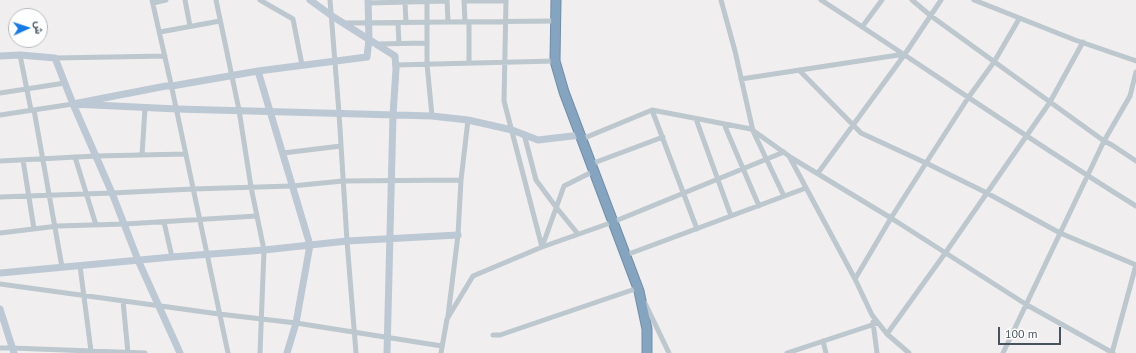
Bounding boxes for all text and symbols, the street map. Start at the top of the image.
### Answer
north arrow [8,8,48,48]
text: ش [32,20,46,34]
scale bar [1000,319,1063,345]
text: 100 m [1005,326,1038,341]

